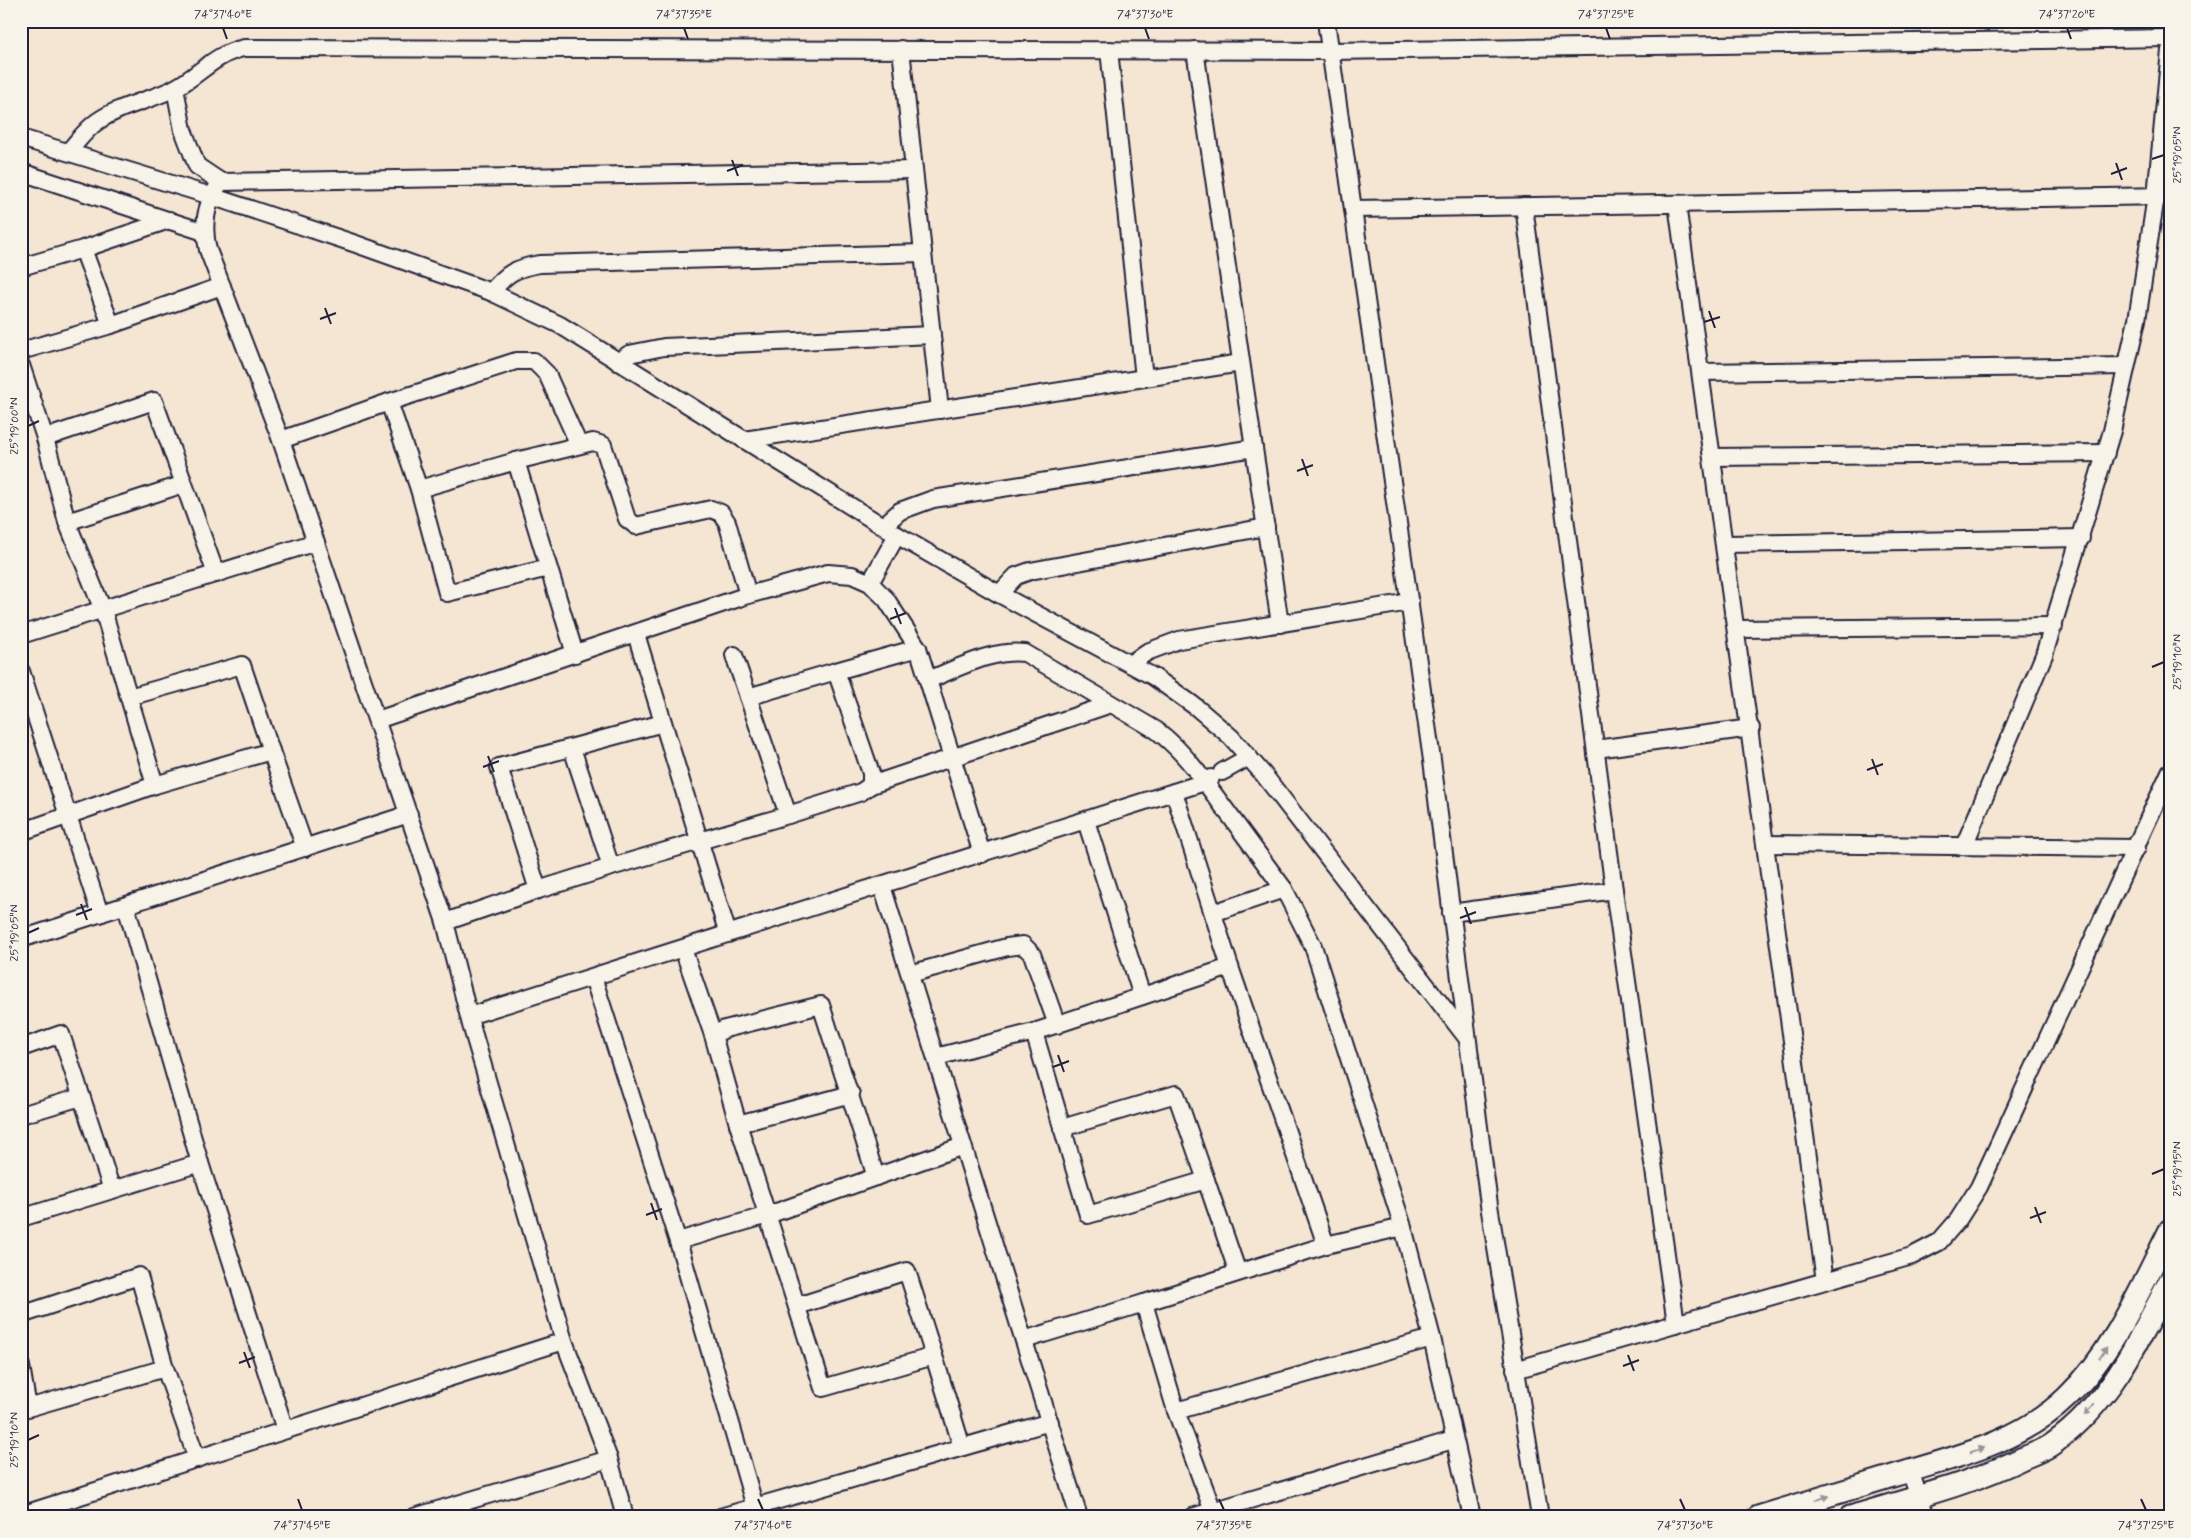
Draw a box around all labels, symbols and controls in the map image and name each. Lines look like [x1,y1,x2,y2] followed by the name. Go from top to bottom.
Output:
[194,7,252,23] text: 74°37'40"E
[656,7,712,23] text: 74°37'35"E
[1117,7,1173,23] text: 74°37'30"E
[1578,7,1634,23] text: 74°37'25"E
[2039,7,2095,23] text: 74°37'20"E
[2170,127,2186,183] text: 25°19'05"N
[7,397,23,455] text: 25°19'00"N
[2170,634,2186,690] text: 25°19'10"N
[7,905,23,961] text: 25°19'05"N
[2170,1141,2186,1197] text: 25°19'15"N
[2098,1346,2107,1360] one-way arrow
[2083,1404,2095,1416] one-way arrow
[7,1412,23,1468] text: 25°19'10"N
[1970,1446,1985,1454] one-way arrow
[1814,1493,1829,1501] one-way arrow
[273,1518,331,1534] text: 74°37'45"E
[734,1518,792,1534] text: 74°37'40"E
[1196,1518,1252,1534] text: 74°37'35"E
[1657,1518,1713,1534] text: 74°37'30"E
[2118,1518,2174,1534] text: 74°37'25"E

